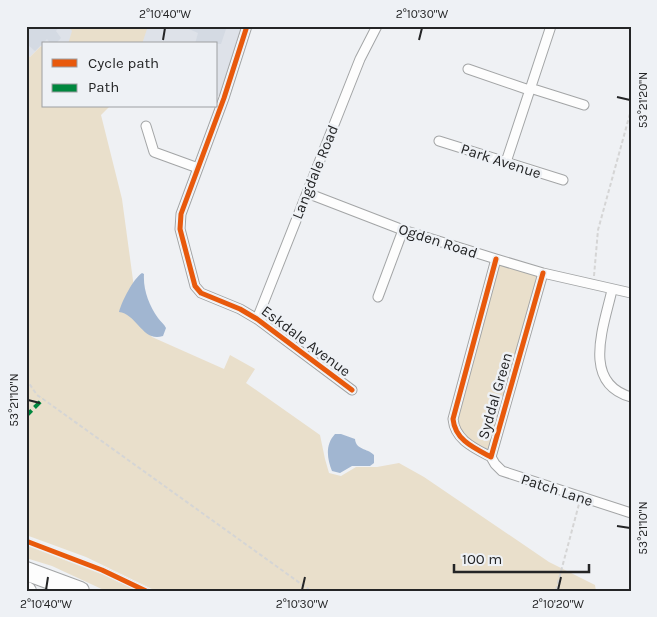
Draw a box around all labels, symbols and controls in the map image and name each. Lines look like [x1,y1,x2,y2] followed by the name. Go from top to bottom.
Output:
[139,7,191,21] text: 2°10'40"W
[396,7,448,21] text: 2°10'30"W
[42,42,218,108] legend
[88,54,159,72] text: Cycle path
[636,72,650,128] text: 53°21'20"N
[88,78,119,96] text: Path
[288,122,342,222] street label: Langdale Road
[459,140,543,182] street label: Park Avenue
[396,220,480,262] street label: Ogden Road
[258,302,354,380] street label: Eskdale Avenue
[474,351,516,441] street label: Syddal Green
[7,373,21,427] text: 53°21'10"N
[519,470,595,510] street label: Patch Lane
[636,501,650,555] text: 53°21'10"N
[454,542,590,574] scale bar
[462,550,502,568] text: 100 m
[20,597,72,611] text: 2°10'40"W
[276,597,328,611] text: 2°10'30"W
[532,597,584,611] text: 2°10'20"W

